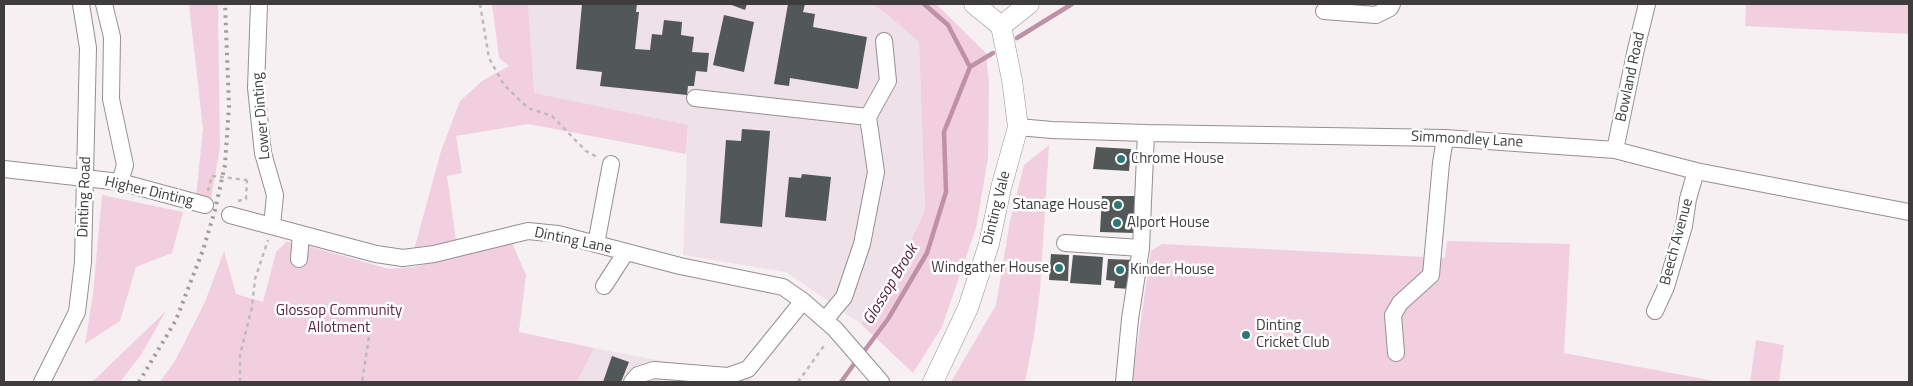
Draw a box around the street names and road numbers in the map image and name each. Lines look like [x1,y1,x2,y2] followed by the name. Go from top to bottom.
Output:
[1613,30,1649,124] street label: Bowland Road
[249,72,275,160] street label: Lower Dinting
[1411,128,1523,152] street label: Simmondley Lane
[75,156,95,238] street label: Dinting Road
[979,169,1015,247] street label: Dinting Vale
[103,173,195,211] street label: Higher Dinting
[1657,197,1697,287] street label: Beech Avenue
[533,224,613,258] street label: Dinting Lane

